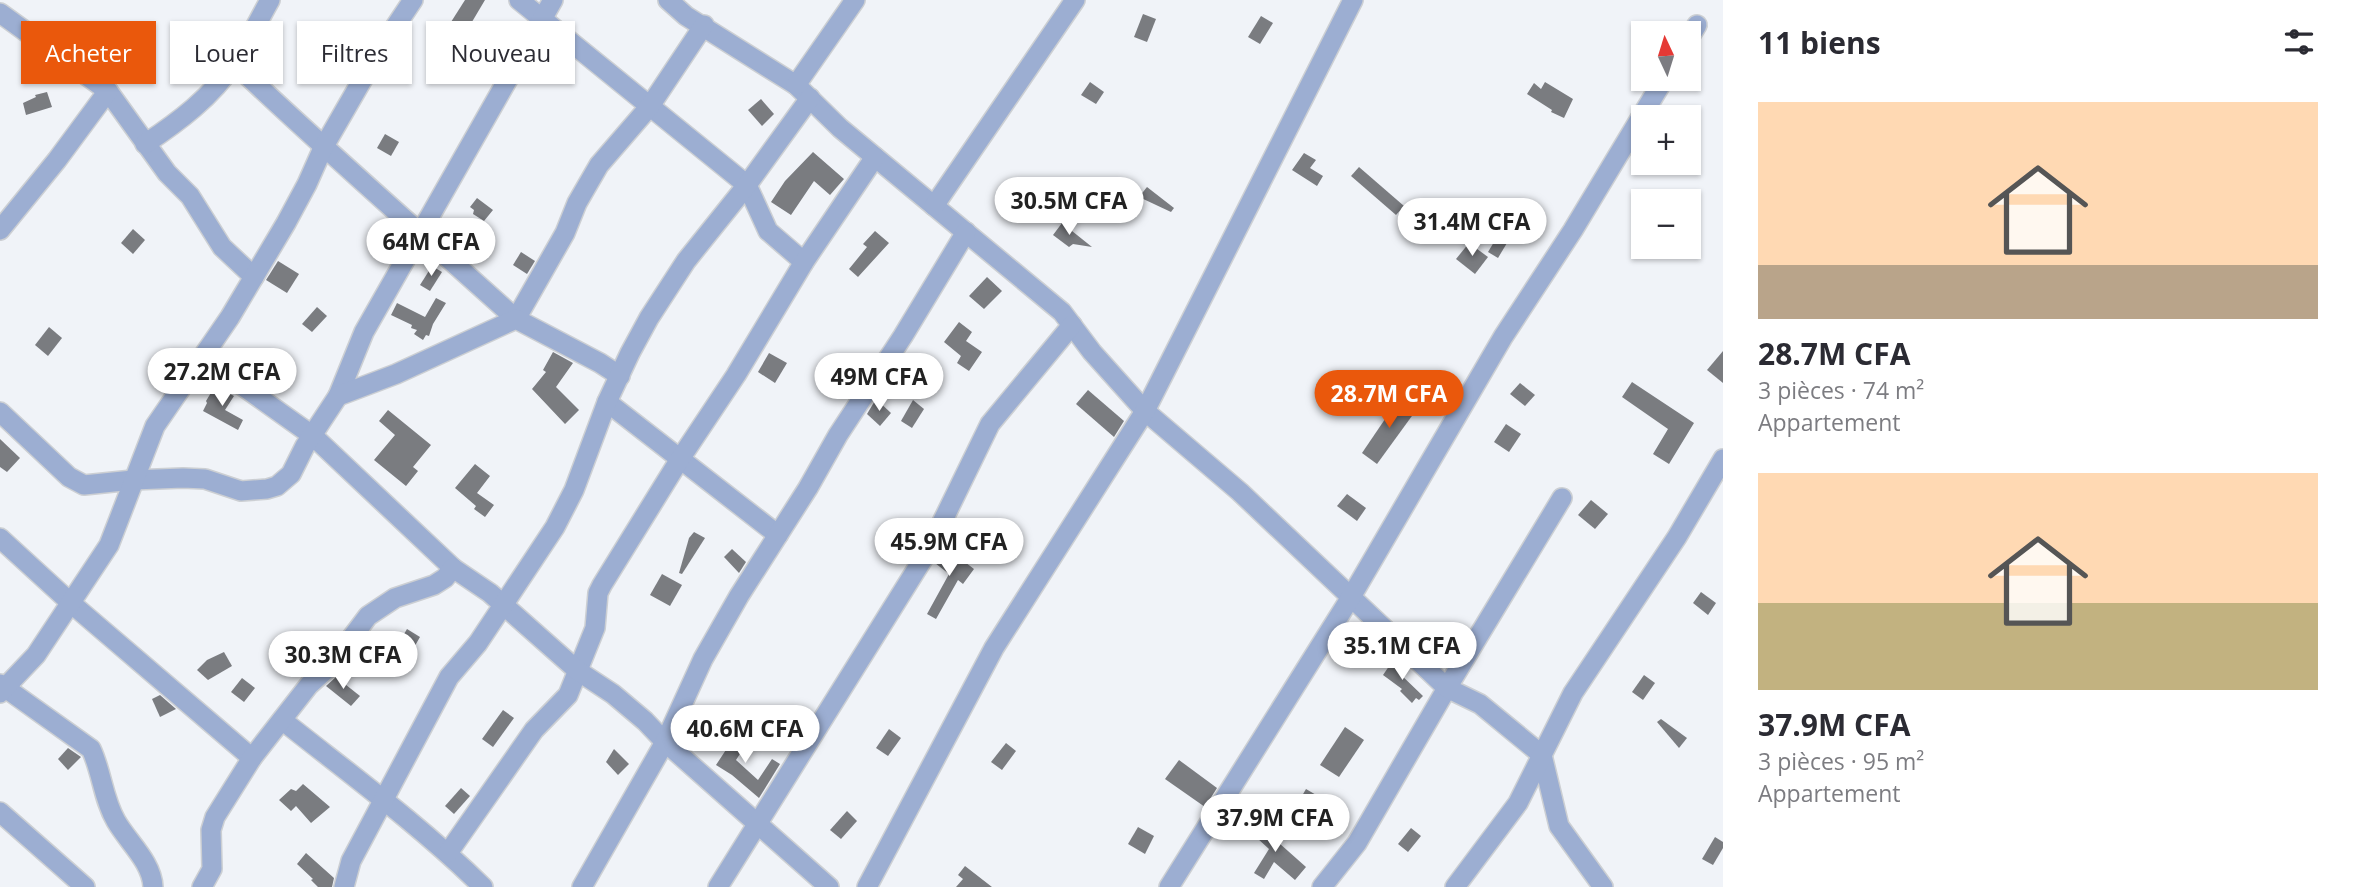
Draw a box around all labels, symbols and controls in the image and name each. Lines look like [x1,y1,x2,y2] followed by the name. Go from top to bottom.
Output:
[21,21,156,84] chip: Acheter
[170,21,283,84] chip: Louer
[297,21,412,84] chip: Filtres
[426,21,575,84] chip: Nouveau
[1631,21,1701,91] north arrow
[1631,21,1701,259] map controls
[1758,22,1881,63] text: 11 biens
[2280,23,2318,61] icon: filters
[1631,105,1701,175] button: +
[1975,147,2101,273] icon: home
[989,177,1149,237] pin: 30.5M CFA
[1011,184,1127,216] text: 30.5M CFA
[1631,189,1701,259] button: −
[1392,198,1552,258] pin: 31.4M CFA
[1414,205,1530,237] text: 31.4M CFA
[366,218,496,278] pin: 64M CFA
[382,225,480,257] text: 64M CFA
[1758,333,1910,374] text: 28.7M CFA
[142,348,302,408] pin: 27.2M CFA
[814,354,944,413] pin: 49M CFA
[164,355,280,387] text: 27.2M CFA
[830,360,928,392] text: 49M CFA
[1309,370,1469,430] pin: 28.7M CFA
[1758,374,1924,406] text: 3 pièces · 74 m²
[1331,377,1447,409] text: 28.7M CFA
[1758,406,1901,438] text: Appartement
[869,518,1029,578] pin: 45.9M CFA
[1975,518,2101,644] icon: home
[891,525,1007,557] text: 45.9M CFA
[1322,622,1482,682] pin: 35.1M CFA
[1344,629,1460,661] text: 35.1M CFA
[263,632,423,691] pin: 30.3M CFA
[285,638,401,670] text: 30.3M CFA
[1758,704,1910,745] text: 37.9M CFA
[665,706,825,765] pin: 40.6M CFA
[687,712,803,744] text: 40.6M CFA
[1758,745,1924,777] text: 3 pièces · 95 m²
[1758,777,1901,809] text: Appartement
[1195,794,1355,854] pin: 37.9M CFA
[1217,801,1333,833] text: 37.9M CFA

